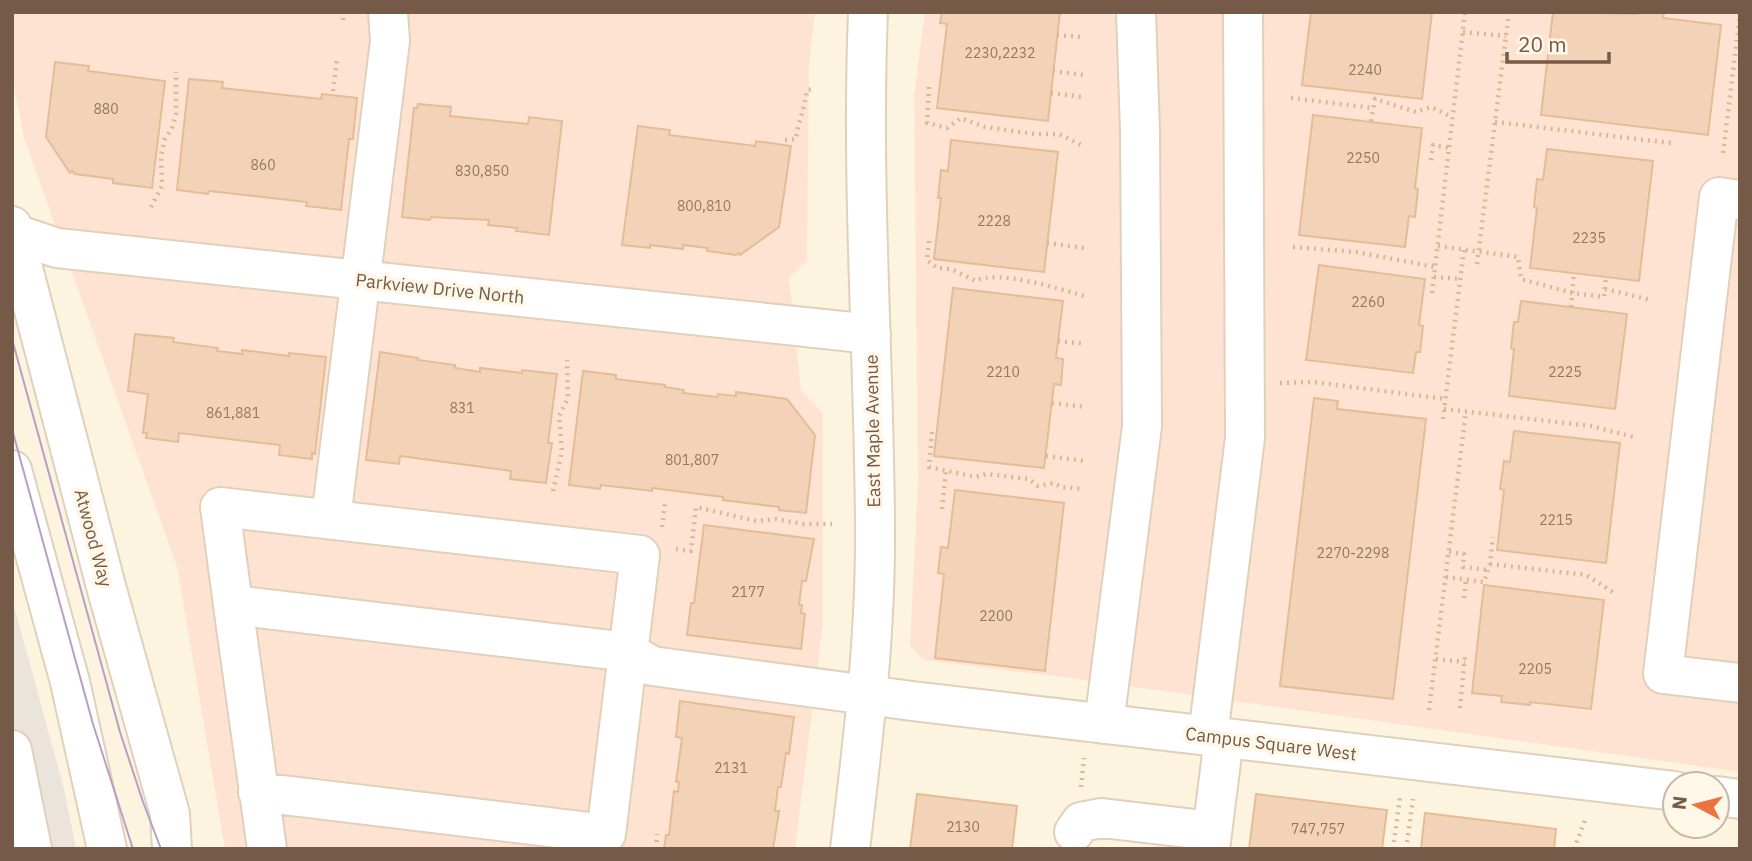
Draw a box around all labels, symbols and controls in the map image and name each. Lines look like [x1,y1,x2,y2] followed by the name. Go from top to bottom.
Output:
[1507,21,1608,65] scale bar
[1518,30,1567,58] text: 20 m
[964,44,1036,62] house number: 2230,2232
[1348,61,1382,79] house number: 2240
[93,100,119,118] house number: 880
[1346,149,1380,167] house number: 2250
[250,156,276,174] house number: 860
[455,162,509,180] house number: 830,850
[677,197,731,215] house number: 800,810
[977,212,1011,230] house number: 2228
[1572,229,1606,247] house number: 2235
[355,268,526,309] street label: Parkview Drive North
[1351,293,1385,311] house number: 2260
[860,354,885,508] street label: East Maple Avenue
[986,363,1020,381] house number: 2210
[1548,363,1582,381] house number: 2225
[449,399,475,417] house number: 831
[206,404,260,422] house number: 861,881
[665,451,719,469] house number: 801,807
[69,486,118,590] street label: Atwood Way
[1539,511,1573,529] house number: 2215
[1317,544,1389,562] house number: 2270-2298
[731,583,765,601] house number: 2177
[979,607,1013,625] house number: 2200
[1518,660,1552,678] house number: 2205
[1184,722,1358,765] street label: Campus Square West
[714,759,748,777] house number: 2131
[1661,770,1731,840] north arrow
[1666,795,1692,811] text: N
[946,818,980,836] house number: 2130
[1291,820,1345,838] house number: 747,757

